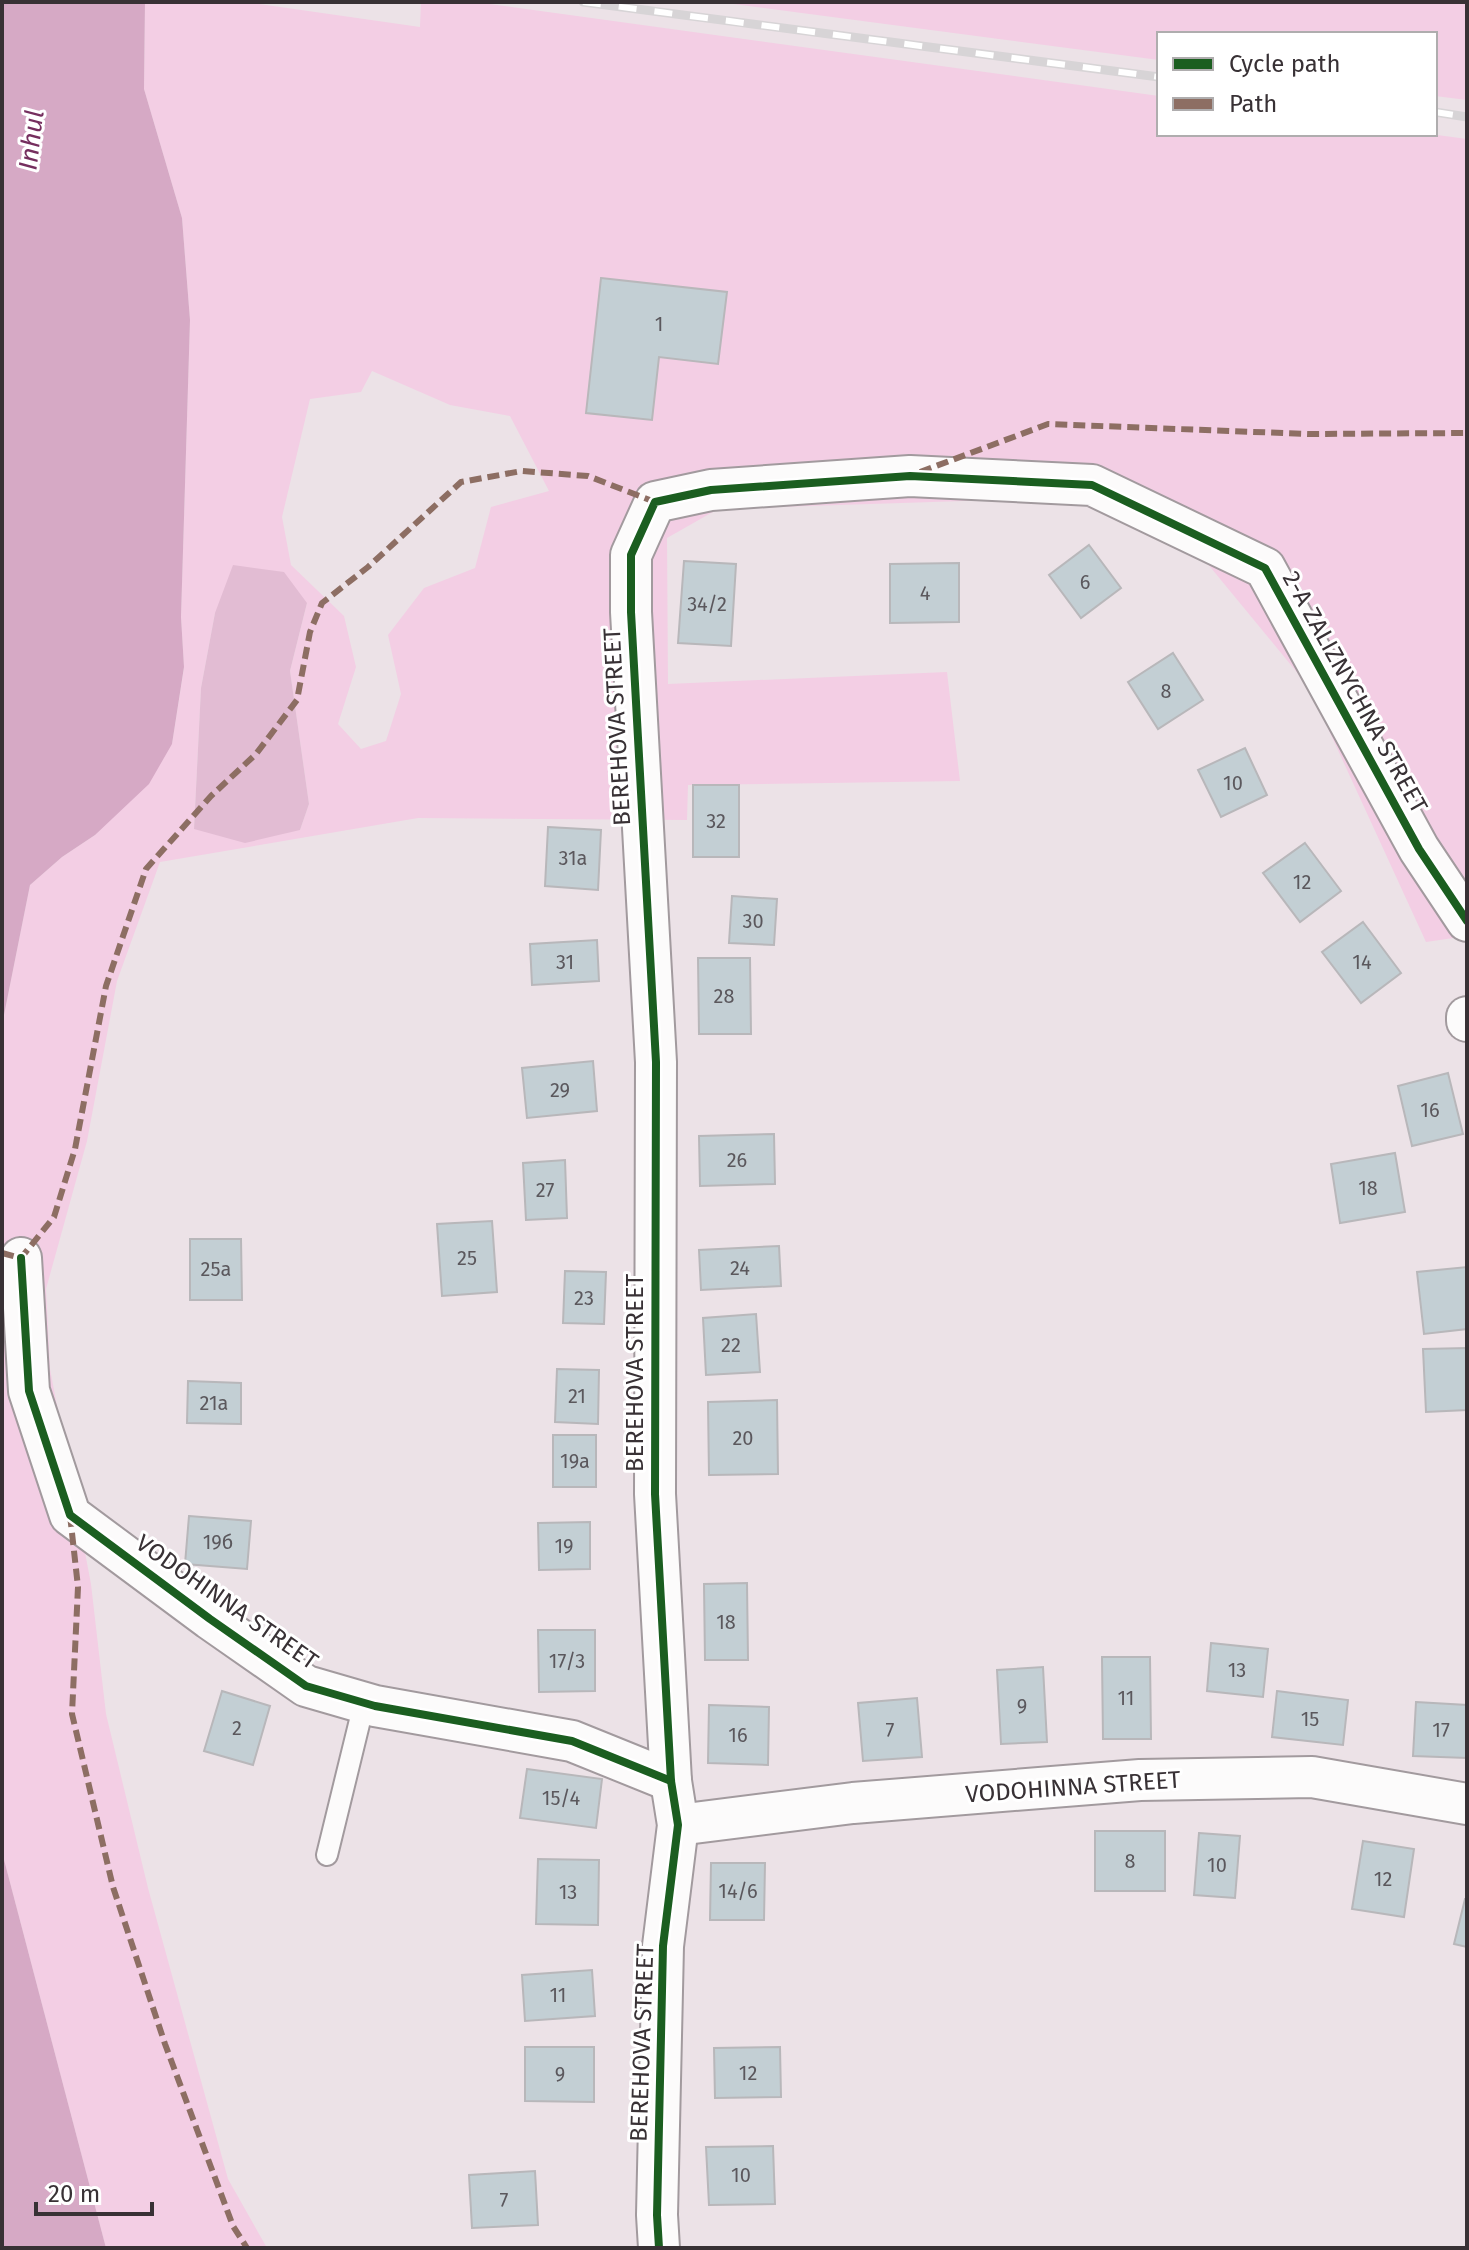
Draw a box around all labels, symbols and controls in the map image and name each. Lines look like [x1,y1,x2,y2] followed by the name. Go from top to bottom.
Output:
[1157,32,1437,136] legend
[1229,50,1341,78] text: Cycle path
[1229,90,1277,118] text: Path
[12,108,51,172] water label: Inhul
[655,312,663,336] house number: 1
[1277,566,1433,818] street label: 2-A ZALIZNYCHNA STREET
[1080,570,1090,594] house number: 6
[920,581,931,605] house number: 4
[687,592,727,616] house number: 34/2
[598,627,636,827] street label: BEREHOVA STREET
[1160,679,1172,703] house number: 8
[1223,771,1243,795] house number: 10
[706,809,726,833] house number: 32
[558,846,588,870] house number: 31а
[1293,870,1311,894] house number: 12
[742,909,764,933] house number: 30
[556,950,574,974] house number: 31
[1352,950,1372,974] house number: 14
[714,984,734,1008] house number: 28
[550,1078,570,1102] house number: 29
[1420,1098,1440,1122] house number: 16
[727,1148,747,1172] house number: 26
[1358,1176,1378,1200] house number: 18
[536,1178,554,1202] house number: 27
[457,1246,477,1270] house number: 25
[730,1256,750,1280] house number: 24
[201,1257,231,1281] house number: 25а
[621,1273,649,1472] street label: BEREHOVA STREET
[574,1286,594,1310] house number: 23
[721,1333,741,1357] house number: 22
[568,1384,586,1408] house number: 21
[200,1391,228,1415] house number: 21а
[732,1426,754,1450] house number: 20
[560,1449,590,1473] house number: 19а
[131,1529,324,1676] street label: VODOHINNA STREET
[203,1530,233,1554] house number: 19б
[554,1534,574,1558] house number: 19
[716,1610,736,1634] house number: 18
[549,1649,585,1673] house number: 17/3
[1228,1658,1246,1682] house number: 13
[1117,1686,1135,1710] house number: 11
[1017,1694,1027,1718] house number: 9
[1301,1707,1319,1731] house number: 15
[232,1716,242,1740] house number: 2
[886,1718,895,1742] house number: 7
[1432,1718,1450,1742] house number: 17
[728,1723,748,1747] house number: 16
[964,1765,1182,1808] street label: VODOHINNA STREET
[542,1786,581,1810] house number: 15/4
[1124,1849,1136,1873] house number: 8
[1207,1853,1227,1877] house number: 10
[1374,1867,1392,1891] house number: 12
[718,1879,758,1903] house number: 14/6
[559,1880,577,1904] house number: 13
[625,1943,659,2143] street label: BEREHOVA STREET
[549,1983,567,2007] house number: 11
[739,2061,757,2085] house number: 12
[555,2062,565,2086] house number: 9
[731,2163,751,2187] house number: 10
[36,2166,152,2216] scale bar
[48,2180,100,2208] text: 20 m
[500,2188,509,2212] house number: 7

